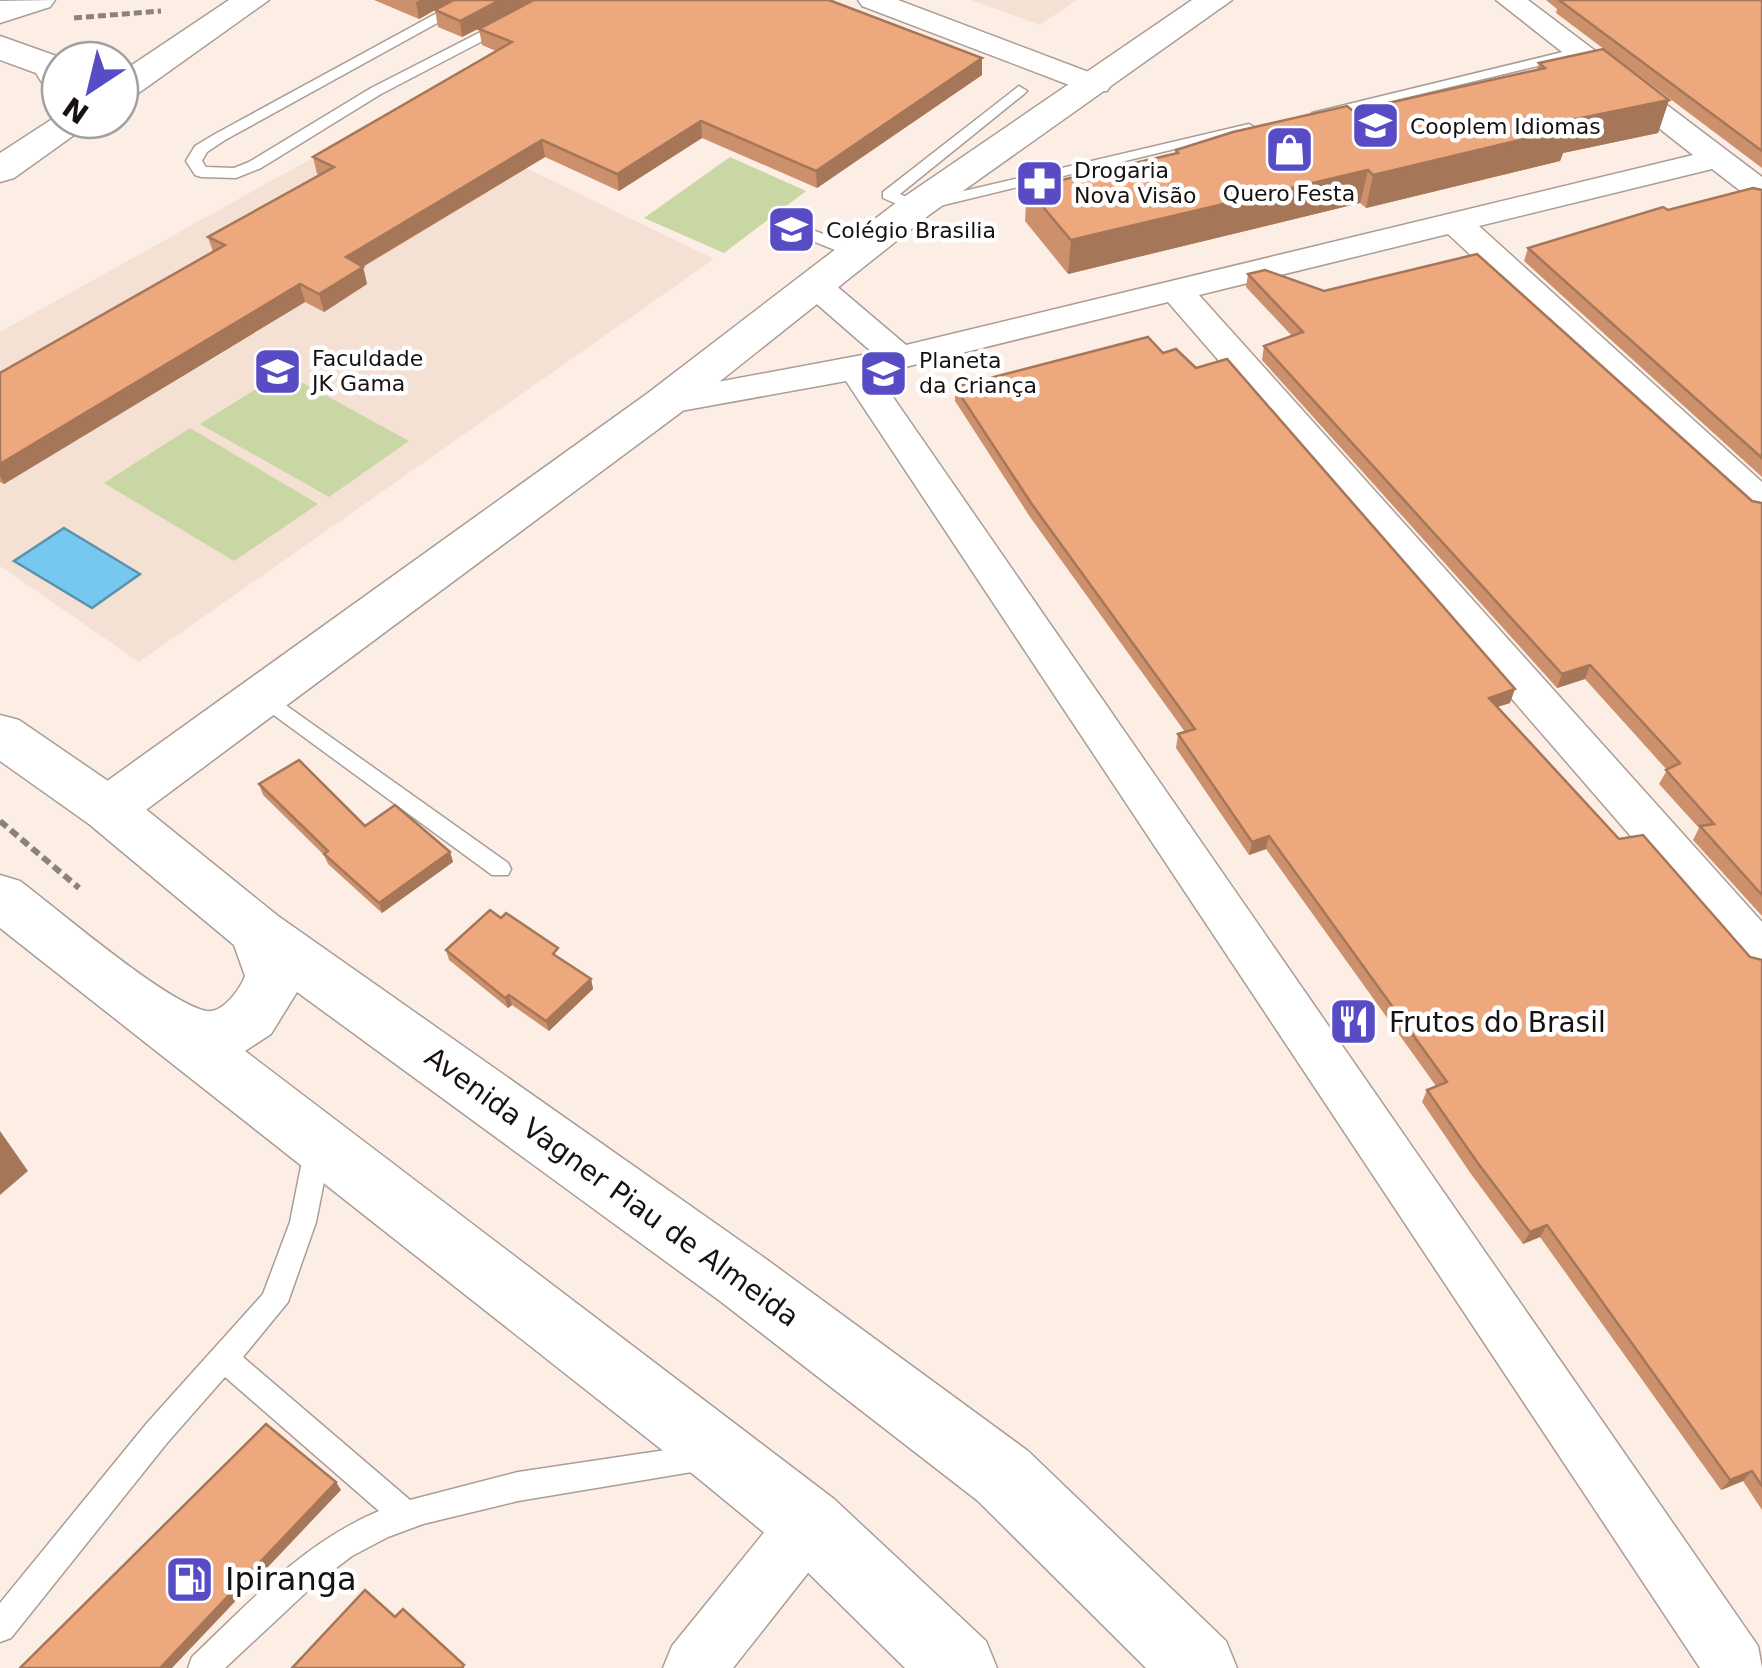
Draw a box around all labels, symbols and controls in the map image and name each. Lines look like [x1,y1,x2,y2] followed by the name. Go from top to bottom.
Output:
[40,40,140,140] north arrow
[57,90,95,130] text: N
[1349,100,1401,152] school or university icon: Cooplem Idiomas
[1410,114,1601,139] place label: Cooplem Idiomas
[1263,123,1315,175] shop icon: Quero Festa
[1013,157,1065,209] pharmacy icon: Drogaria Nova Visão
[1074,158,1197,208] place label: Drogaria Nova Visão
[1223,181,1355,206] place label: Quero Festa
[765,204,817,256] school or university icon: Colégio Brasilia
[826,218,996,243] place label: Colégio Brasilia
[251,345,303,397] school or university icon: Faculdade JK Gama
[310,346,423,396] place label: Faculdade JK Gama
[858,347,910,399] school or university icon: Planeta da Criança
[919,348,1037,398] place label: Planeta da Criança
[1328,996,1380,1048] restaurant icon: Frutos do Brasil
[1389,1006,1606,1039] place label: Frutos do Brasil
[419,1040,805,1334] street label: Avenida Vagner Piau de Almeida
[164,1553,216,1605] fuel station icon: Ipiranga
[225,1560,357,1598] place label: Ipiranga

